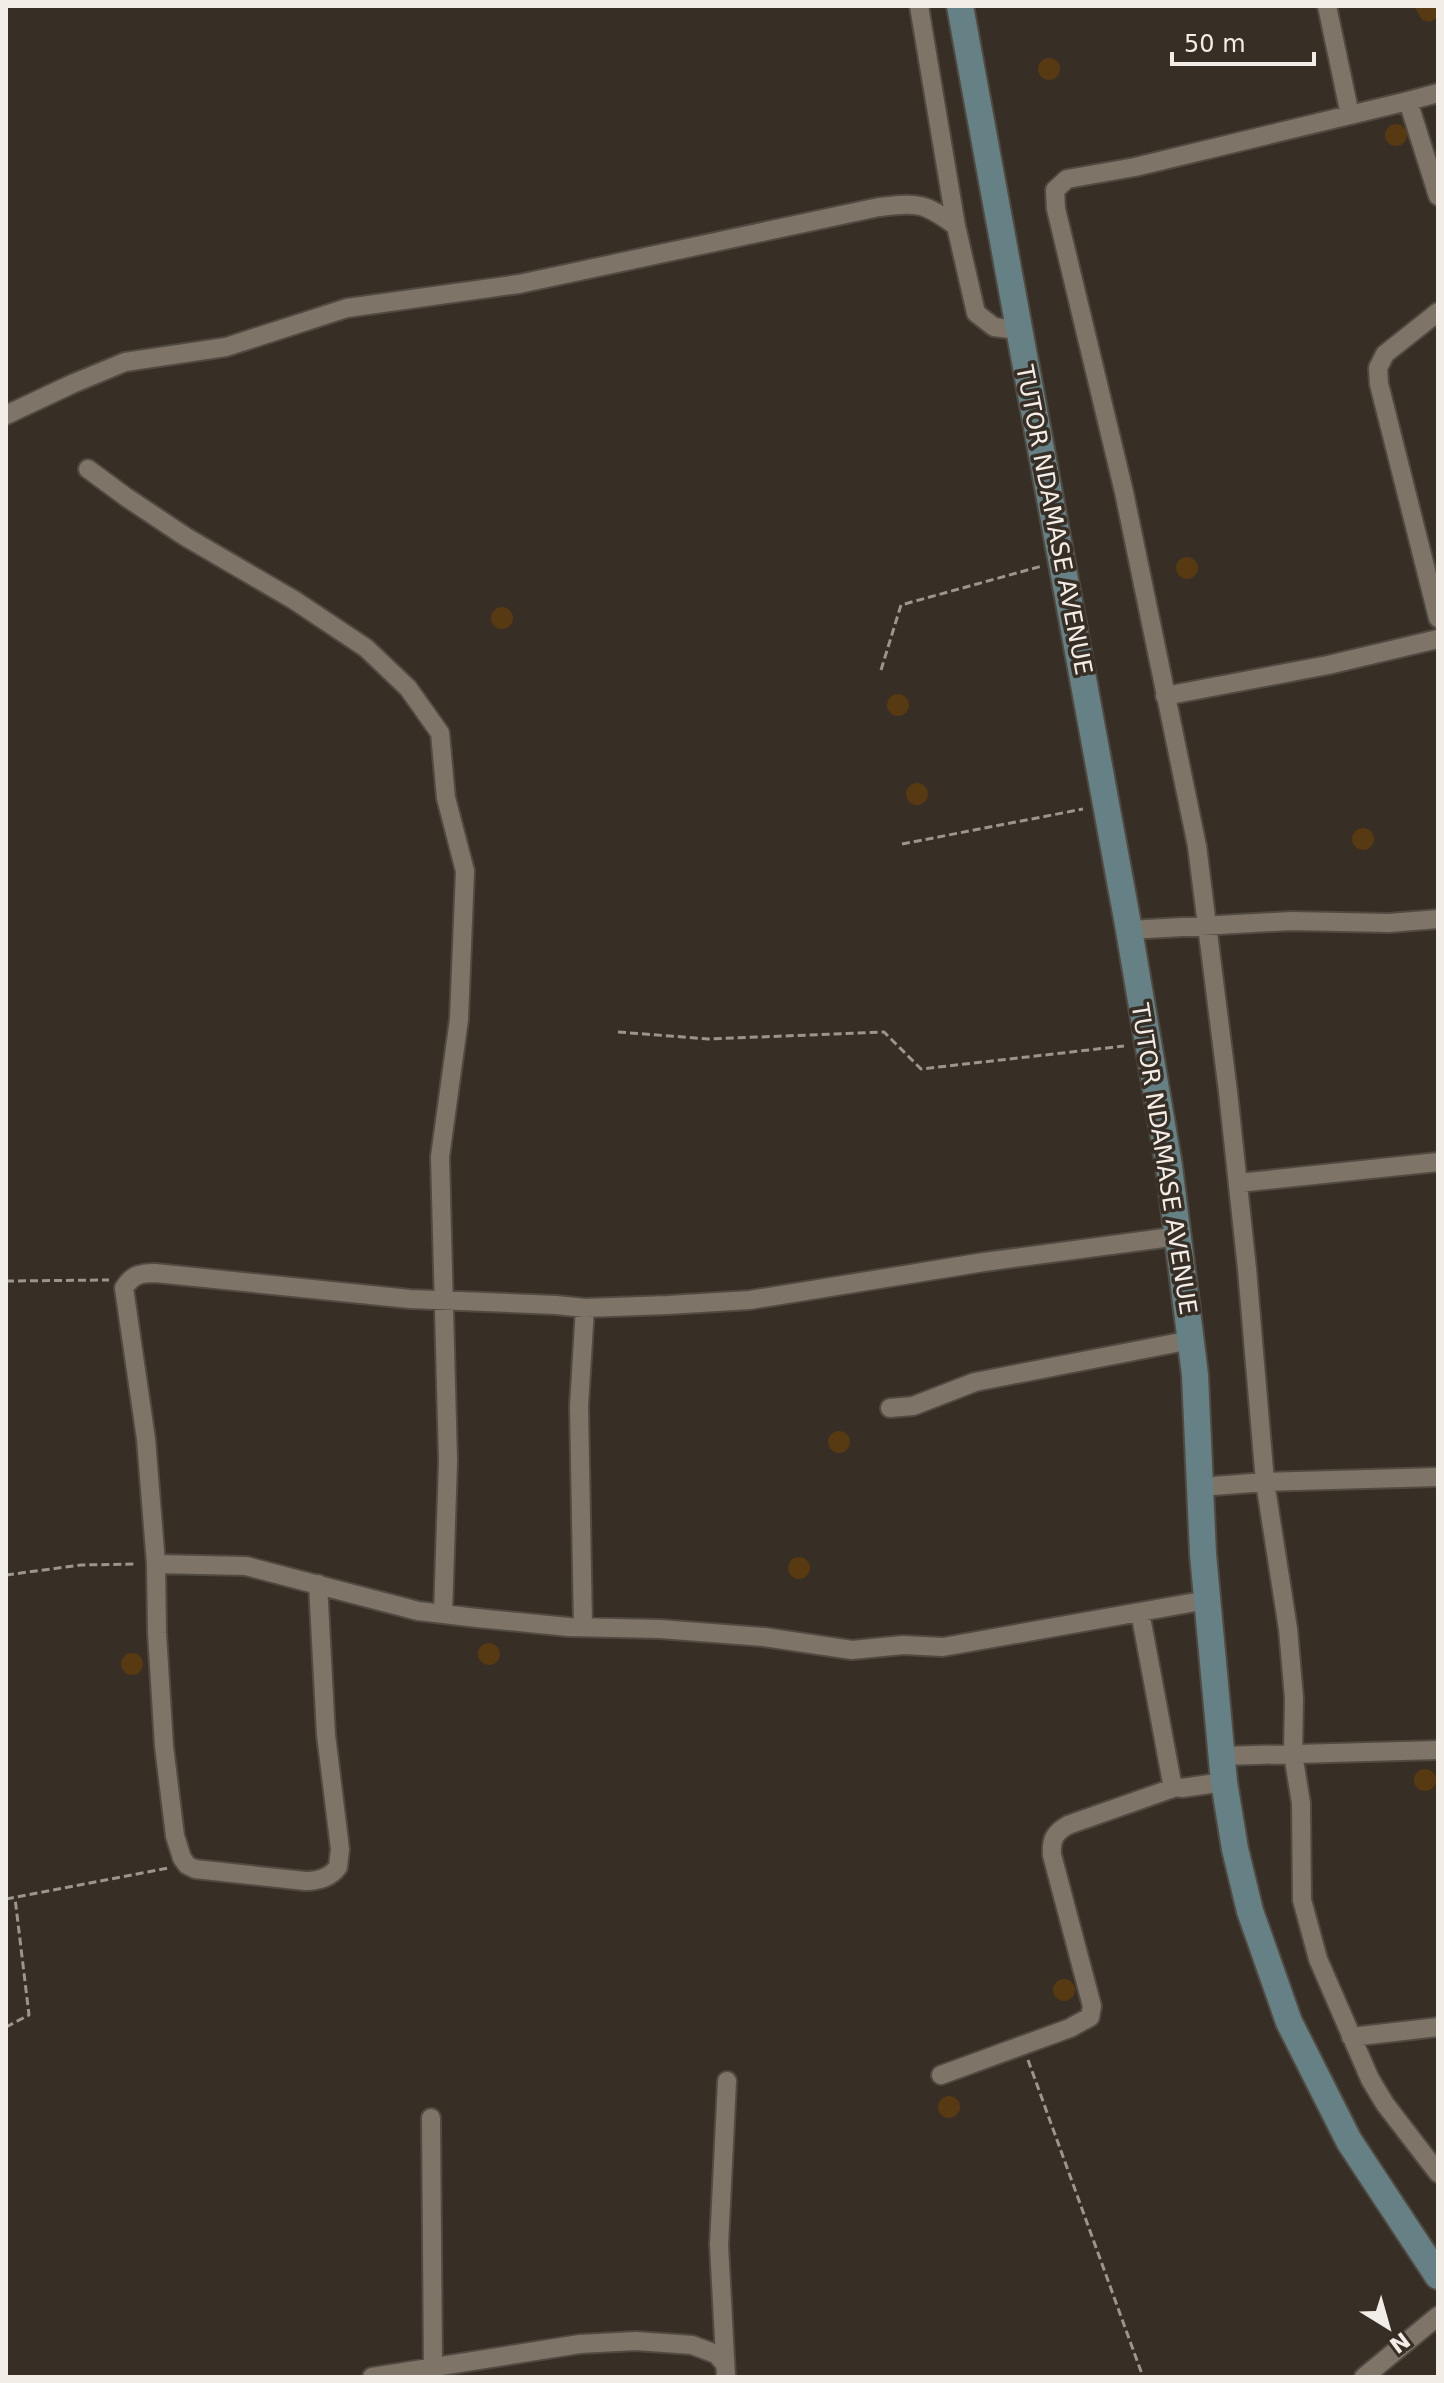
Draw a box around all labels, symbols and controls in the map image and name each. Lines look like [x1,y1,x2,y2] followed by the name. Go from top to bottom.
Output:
[1172,16,1314,66] scale bar
[1184,30,1246,58] text: 50 m
[1010,362,1098,677] street label: TUTOR NDAMASE AVENUE
[1125,1000,1202,1317] street label: TUTOR NDAMASE AVENUE
[1348,2287,1428,2367] north arrow
[1385,2327,1415,2358] text: N

